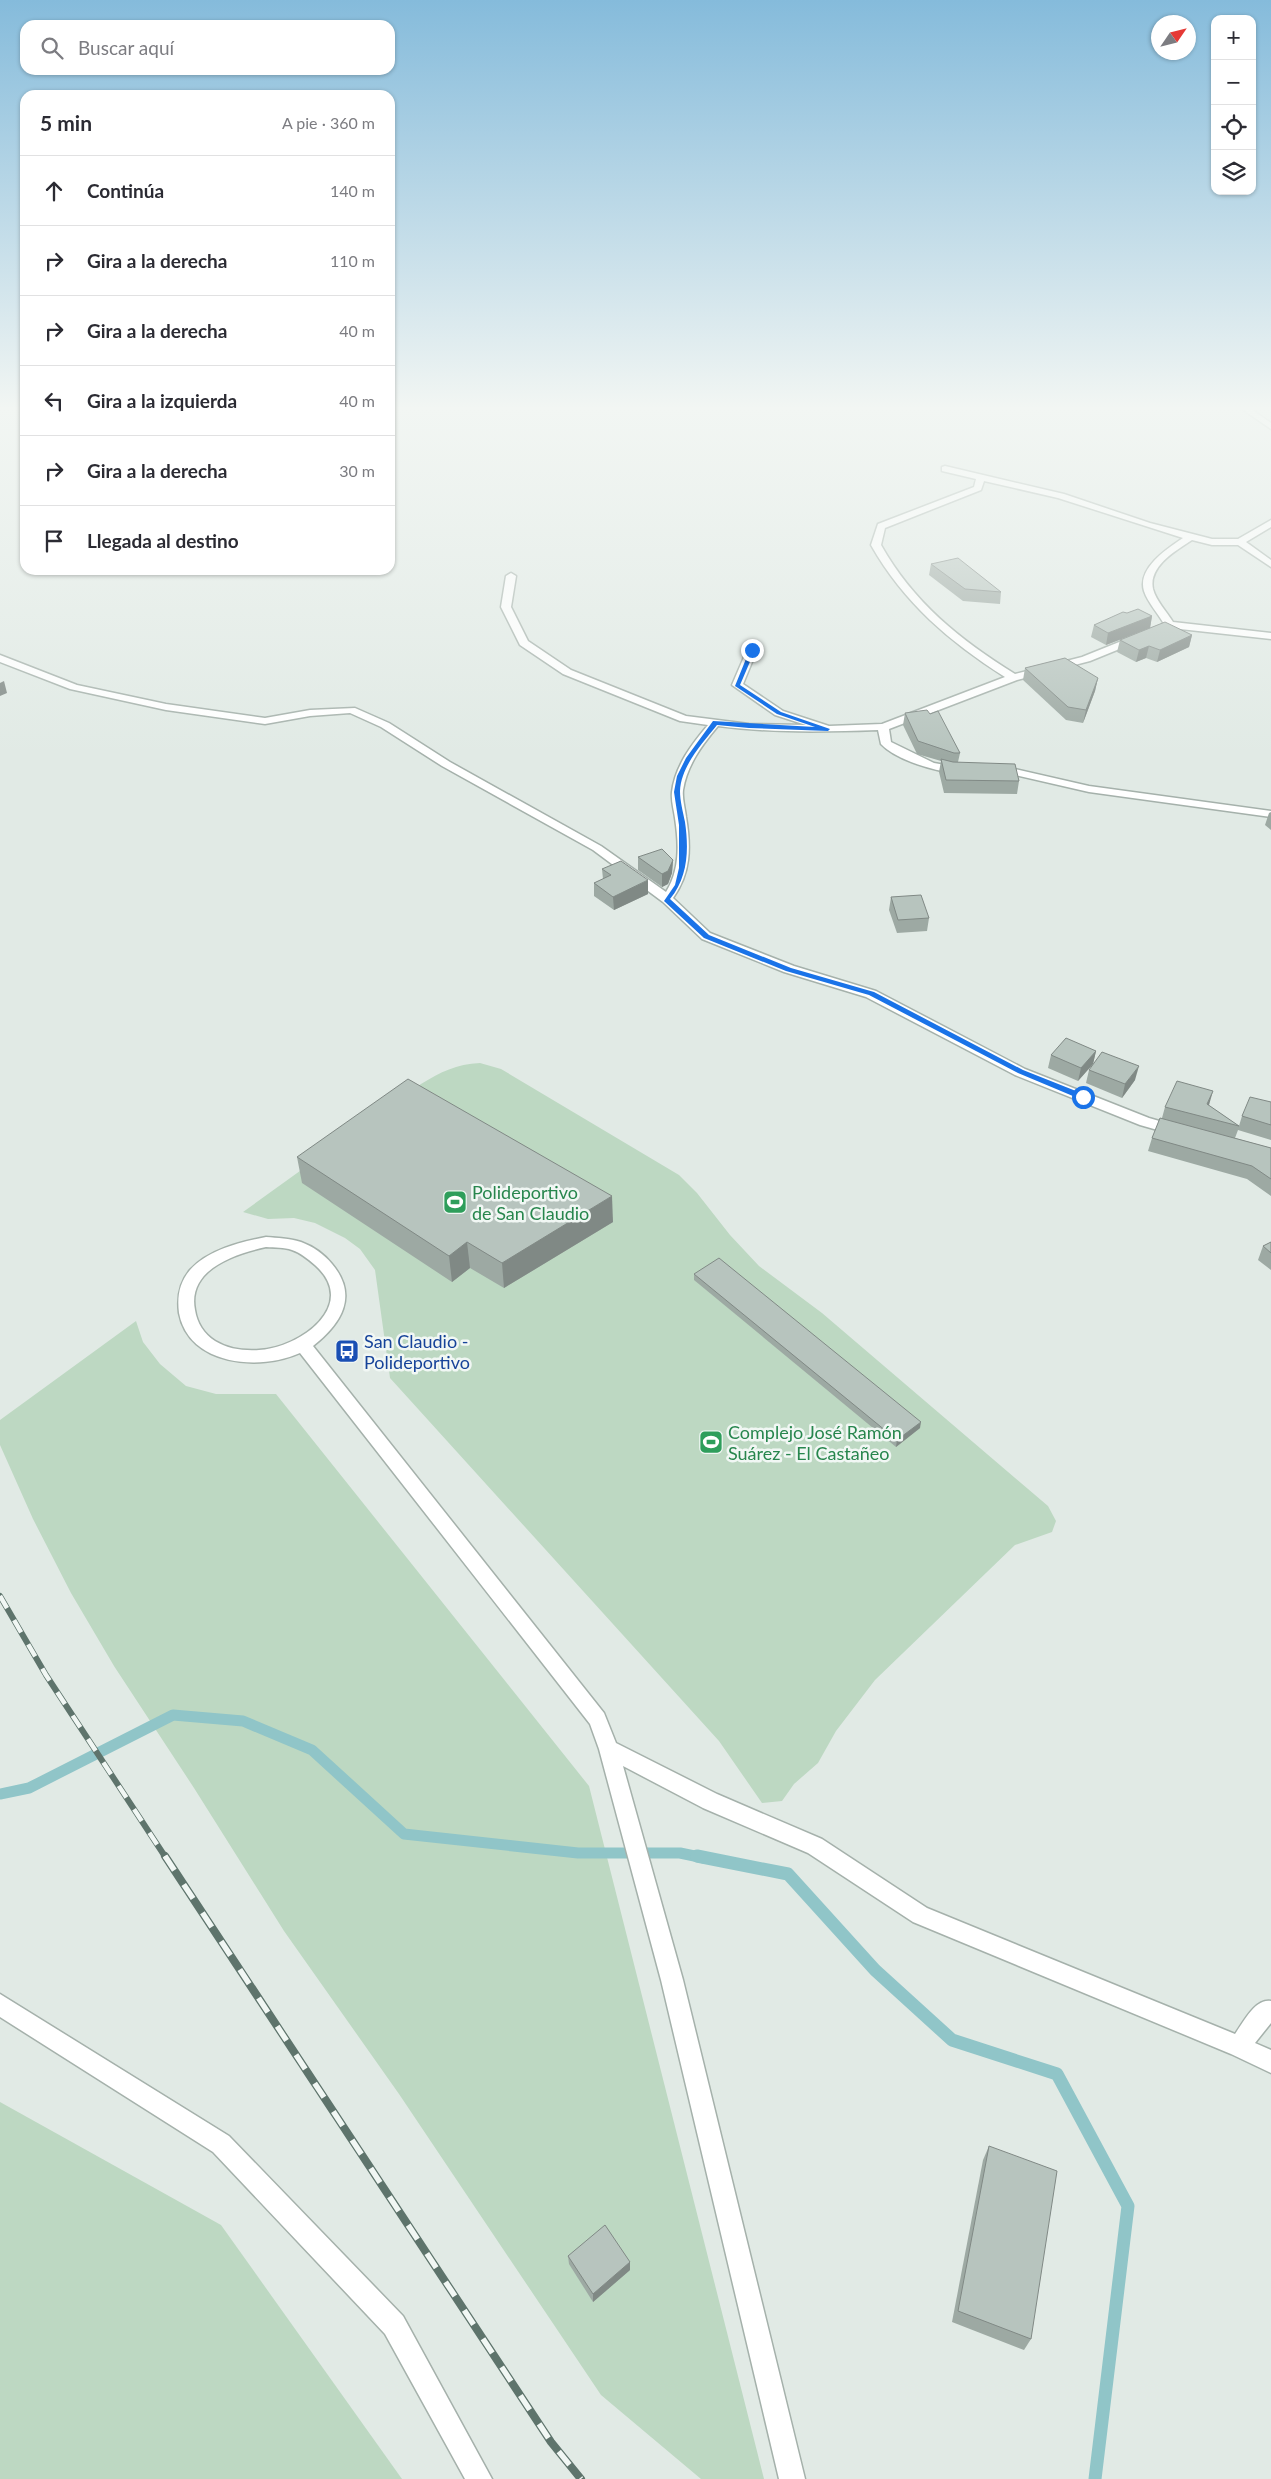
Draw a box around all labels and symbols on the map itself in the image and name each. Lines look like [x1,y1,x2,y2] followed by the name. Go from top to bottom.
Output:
[1151,15,1196,60] north arrow
[741,639,764,662] route end
[1072,1086,1095,1109] route start
[472,1181,589,1224] place label: Polideportivo de San Claudio
[442,1189,468,1215] sports icon: Polideportivo de San Claudio
[364,1330,470,1373] place label: San Claudio - Polideportivo
[334,1338,360,1364] bus stop icon: San Claudio - Polideportivo
[728,1421,902,1464] place label: Complejo José Ramón Suárez - El Castañeo
[698,1429,724,1455] sports icon: Complejo José Ramón Suárez - El Castañeo

